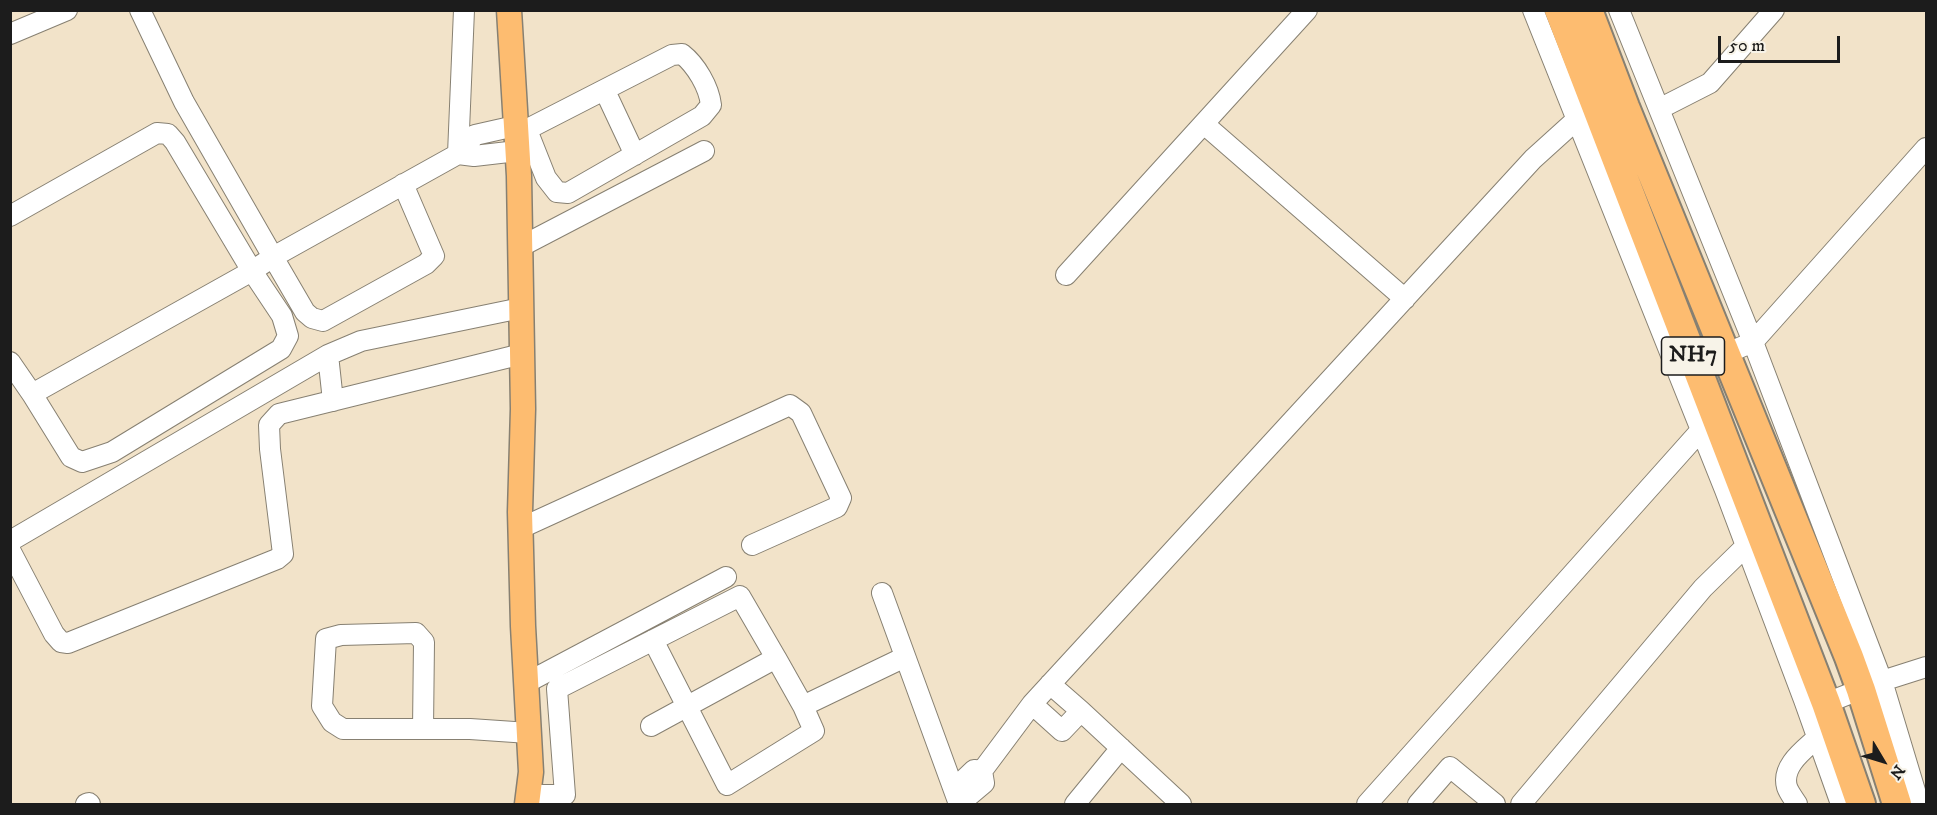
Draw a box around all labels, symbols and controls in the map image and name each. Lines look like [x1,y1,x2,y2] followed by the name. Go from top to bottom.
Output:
[1721,24,1842,62] scale bar
[1729,35,1765,57] text: 50 m
[1662,337,1724,375] road number: NH7
[1853,731,1913,791] north arrow
[1885,761,1909,783] text: N

